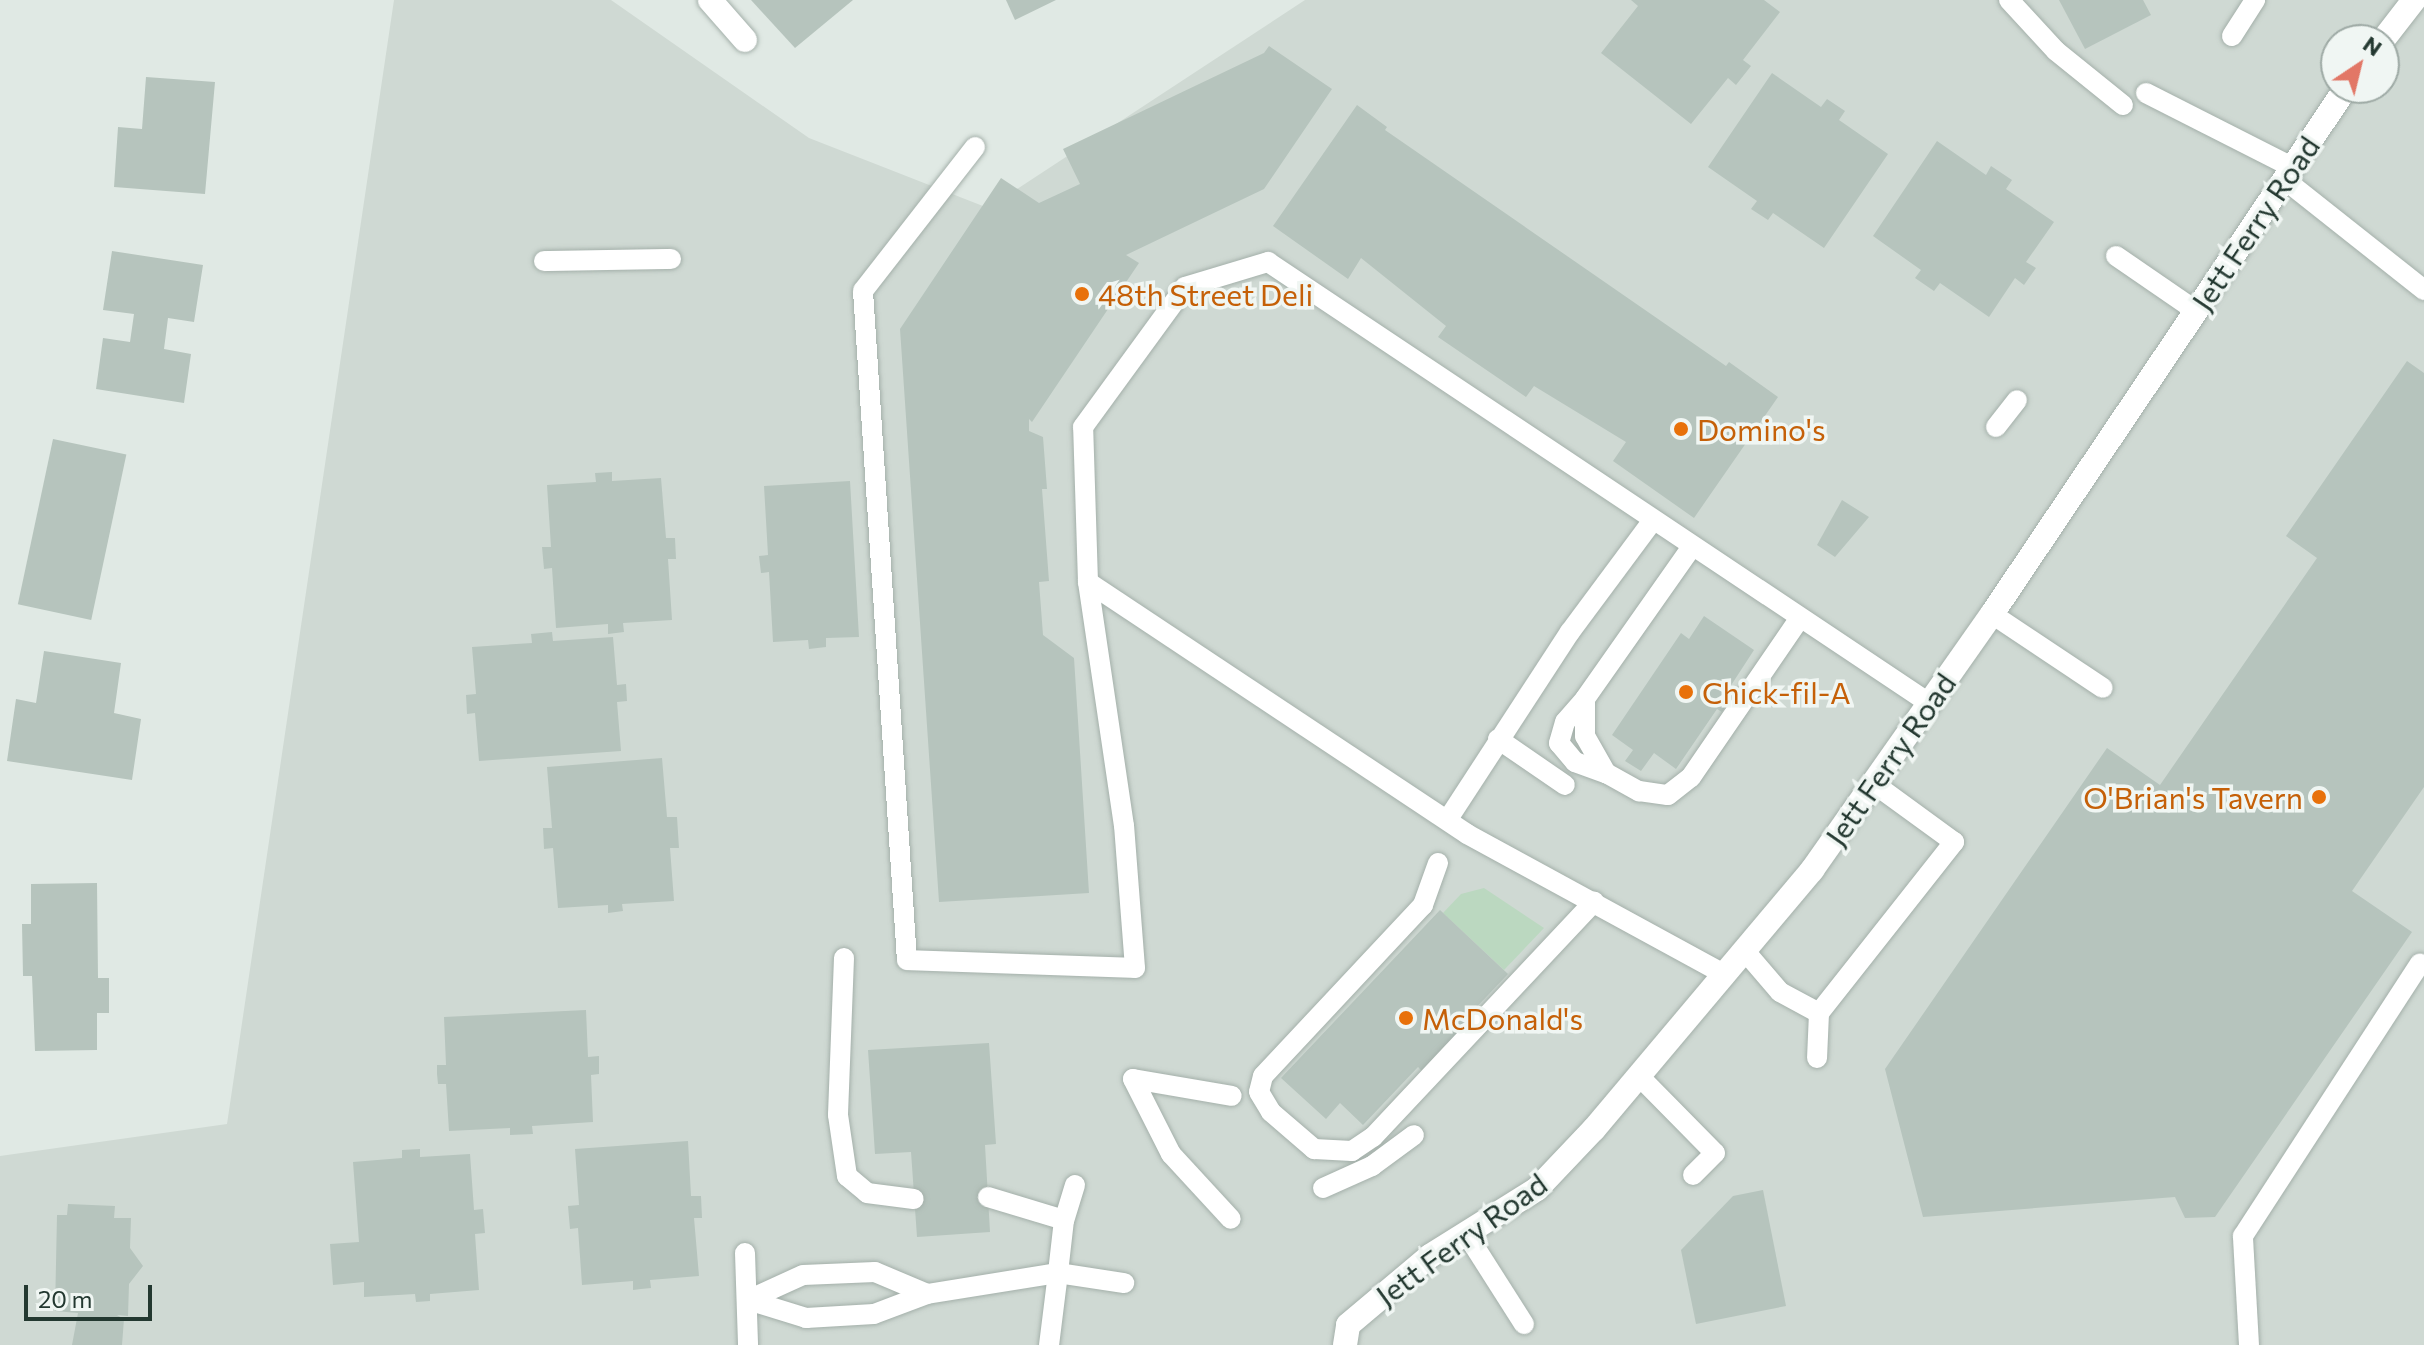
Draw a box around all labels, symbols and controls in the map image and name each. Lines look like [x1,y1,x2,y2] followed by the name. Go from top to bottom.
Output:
[2320,24,2400,104] north arrow
[2358,30,2387,61] text: N
[2183,129,2327,317] street label: Jett Ferry Road
[1098,276,1313,312] place label: 48th Street Deli
[1073,285,1091,303] marker: 48th Street Deli
[1697,411,1826,447] place label: Domino's
[1672,420,1690,438] marker: Domino's
[1817,666,1963,852] street label: Jett Ferry Road
[1702,674,1851,710] place label: Chick-fil-A
[1677,683,1695,701] marker: Chick-fil-A
[2083,779,2303,815] place label: O'Brian's Tavern
[2310,788,2328,806] marker: O'Brian's Tavern
[1422,1000,1583,1036] place label: McDonald's
[1397,1009,1415,1027] marker: McDonald's
[1369,1165,1553,1313] street label: Jett Ferry Road
[28,1269,156,1319] scale bar
[38,1284,92,1313] text: 20 m

